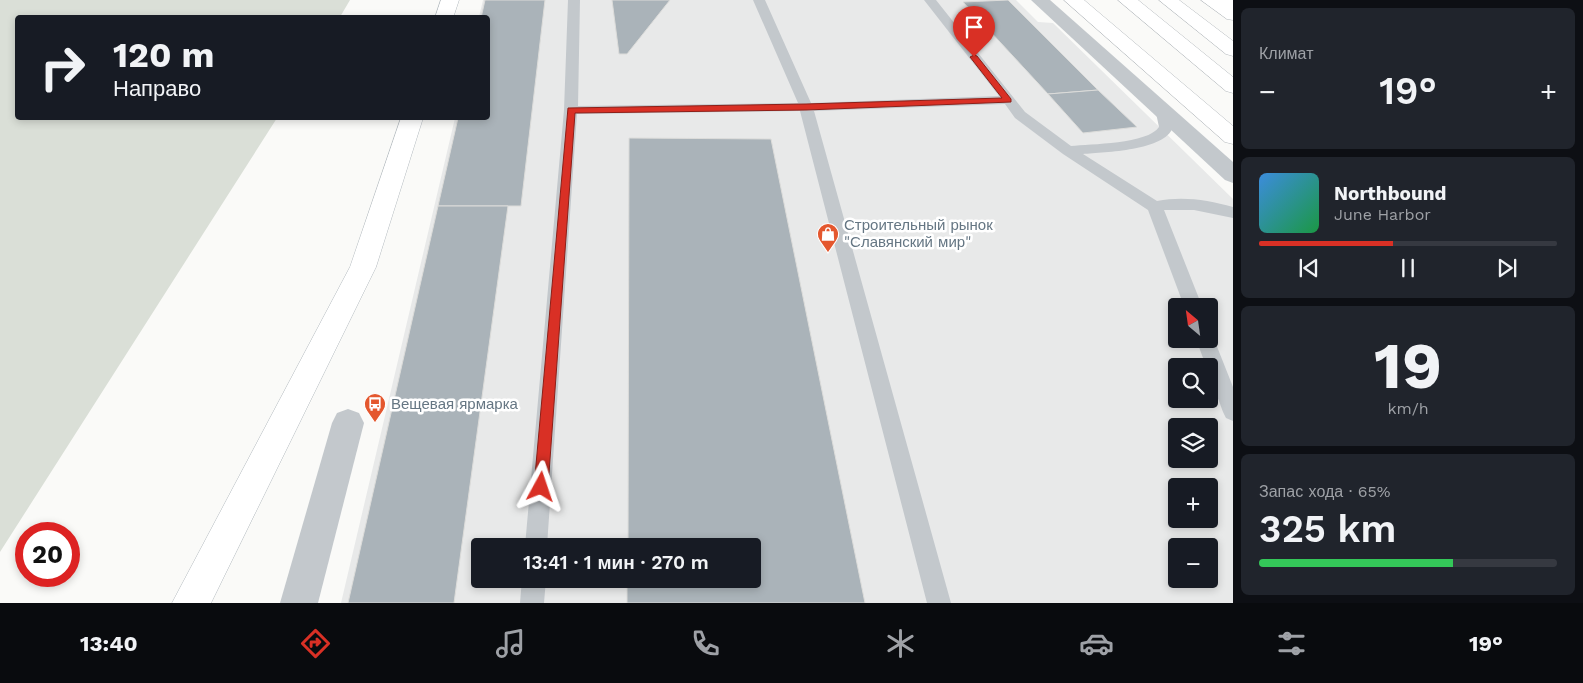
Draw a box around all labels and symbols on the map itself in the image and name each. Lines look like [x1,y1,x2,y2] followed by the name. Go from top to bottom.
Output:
[953,6,995,57] pin
[844,216,993,251] place label: Строительный рынок "Славянский мир"
[816,222,840,253] shop icon: Строительный рынок "Славянский мир"
[1168,298,1218,348] north arrow
[363,392,387,423] bus stop icon: Вещевая ярмарка
[391,395,519,413] place label: Вещевая ярмарка
[514,460,566,512] position arrow
[15,522,80,587] speed limit sign: 20

